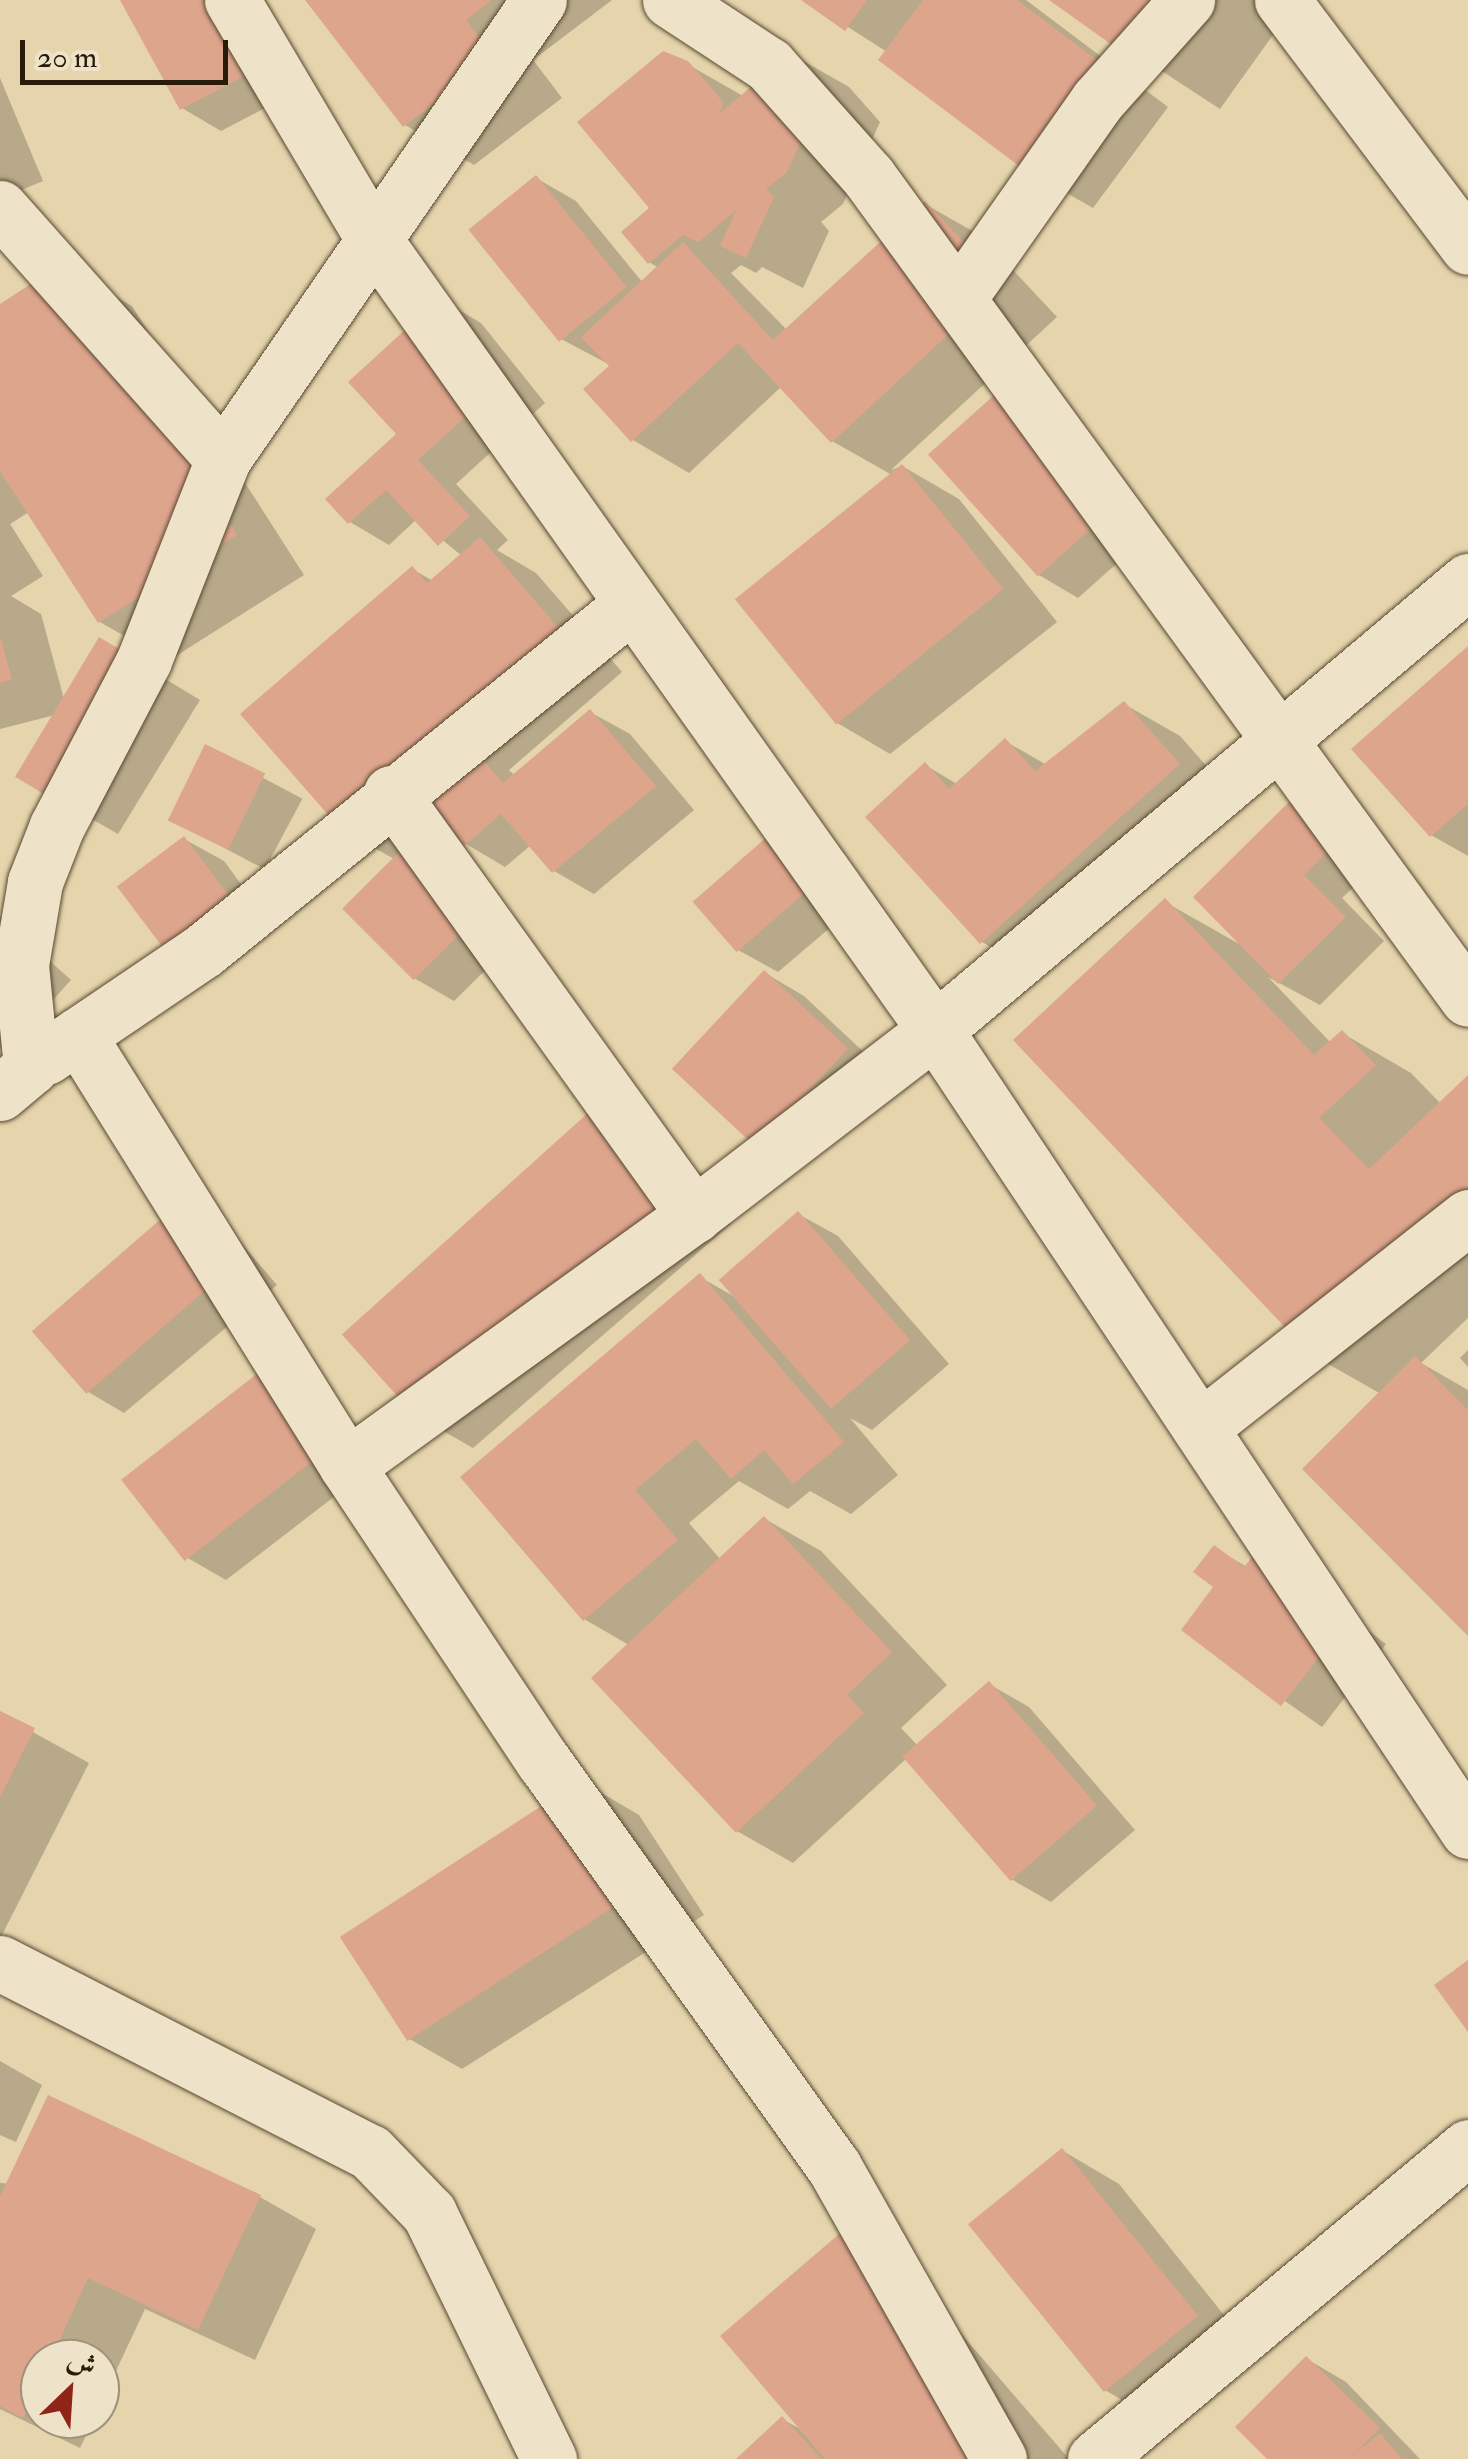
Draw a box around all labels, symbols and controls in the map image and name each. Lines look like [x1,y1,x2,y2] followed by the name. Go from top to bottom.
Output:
[25,20,232,82] scale bar
[37,39,97,76] text: 20 m
[20,2339,120,2439] north arrow
[62,2341,102,2385] text: ش

